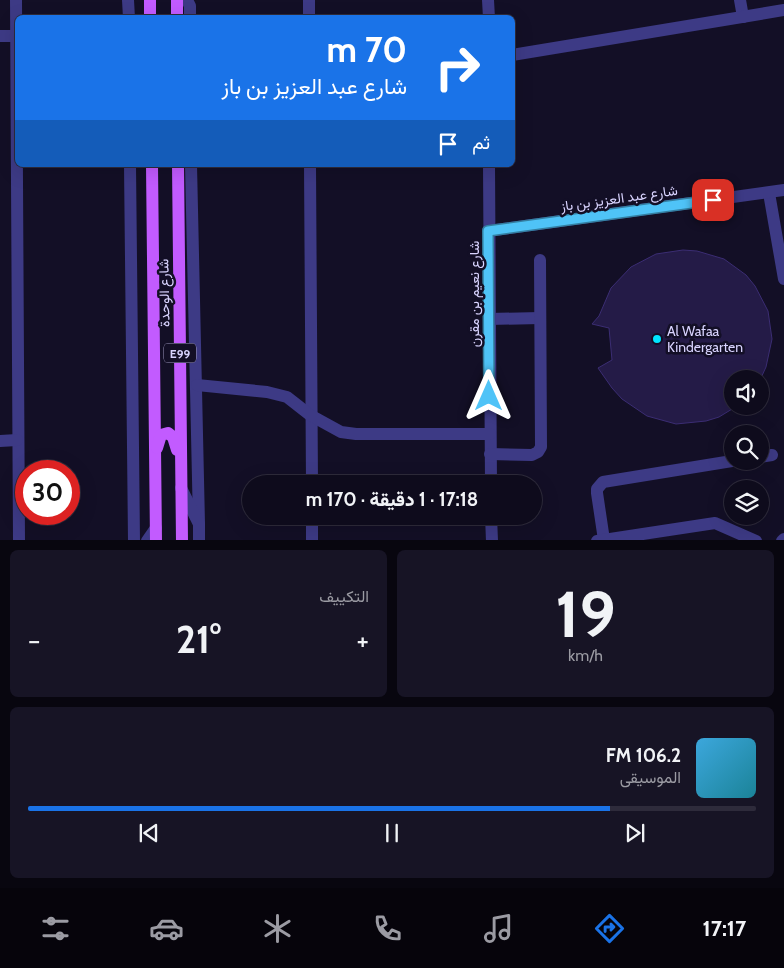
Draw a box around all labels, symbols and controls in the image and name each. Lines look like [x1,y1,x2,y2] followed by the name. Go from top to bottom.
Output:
[326,28,407,71] text: 70 m
[425,35,490,100] icon: right
[221,73,407,100] text: شارع عبد العزيز بن باز
[434,130,462,158] icon: arrive
[472,131,490,154] text: ثم
[692,179,734,221] pin
[558,181,679,217] street label: شارع عبد العزيز بن باز
[699,186,727,214] icon: arrive
[465,241,485,347] street label: شارع نعيم بن مقرن
[154,259,176,327] street label: شارع الوحدة
[667,322,743,356] place label: Al Wafaa Kindergarten
[651,333,663,345] marker: Al Wafaa Kindergarten
[164,343,196,362] road number: E99
[462,369,514,421] position arrow
[724,370,769,525] map controls
[724,370,769,415] button: sound
[724,425,769,470] button: search
[15,460,80,525] speed limit sign: 30
[724,480,769,525] button: layers
[306,488,478,511] text: 17:18 · 1 دقيقة · 170 m
[555,574,616,653] text: 19
[319,587,369,606] text: التكييف
[176,616,221,663] text: 21°
[28,623,40,657] text: −
[357,623,369,657] text: +
[568,646,603,665] text: km/h
[606,744,681,767] text: 106.2 FM
[620,768,681,787] text: الموسيقى
[135,819,163,847] icon: previous
[378,819,406,847] icon: pause
[621,819,649,847] icon: next
[38,911,73,946] icon: filters
[149,911,184,946] icon: car
[260,911,295,946] icon: climate
[370,911,405,946] icon: phone
[481,911,516,946] icon: music
[592,911,627,946] icon: directions
[703,915,746,942] text: 17:17

